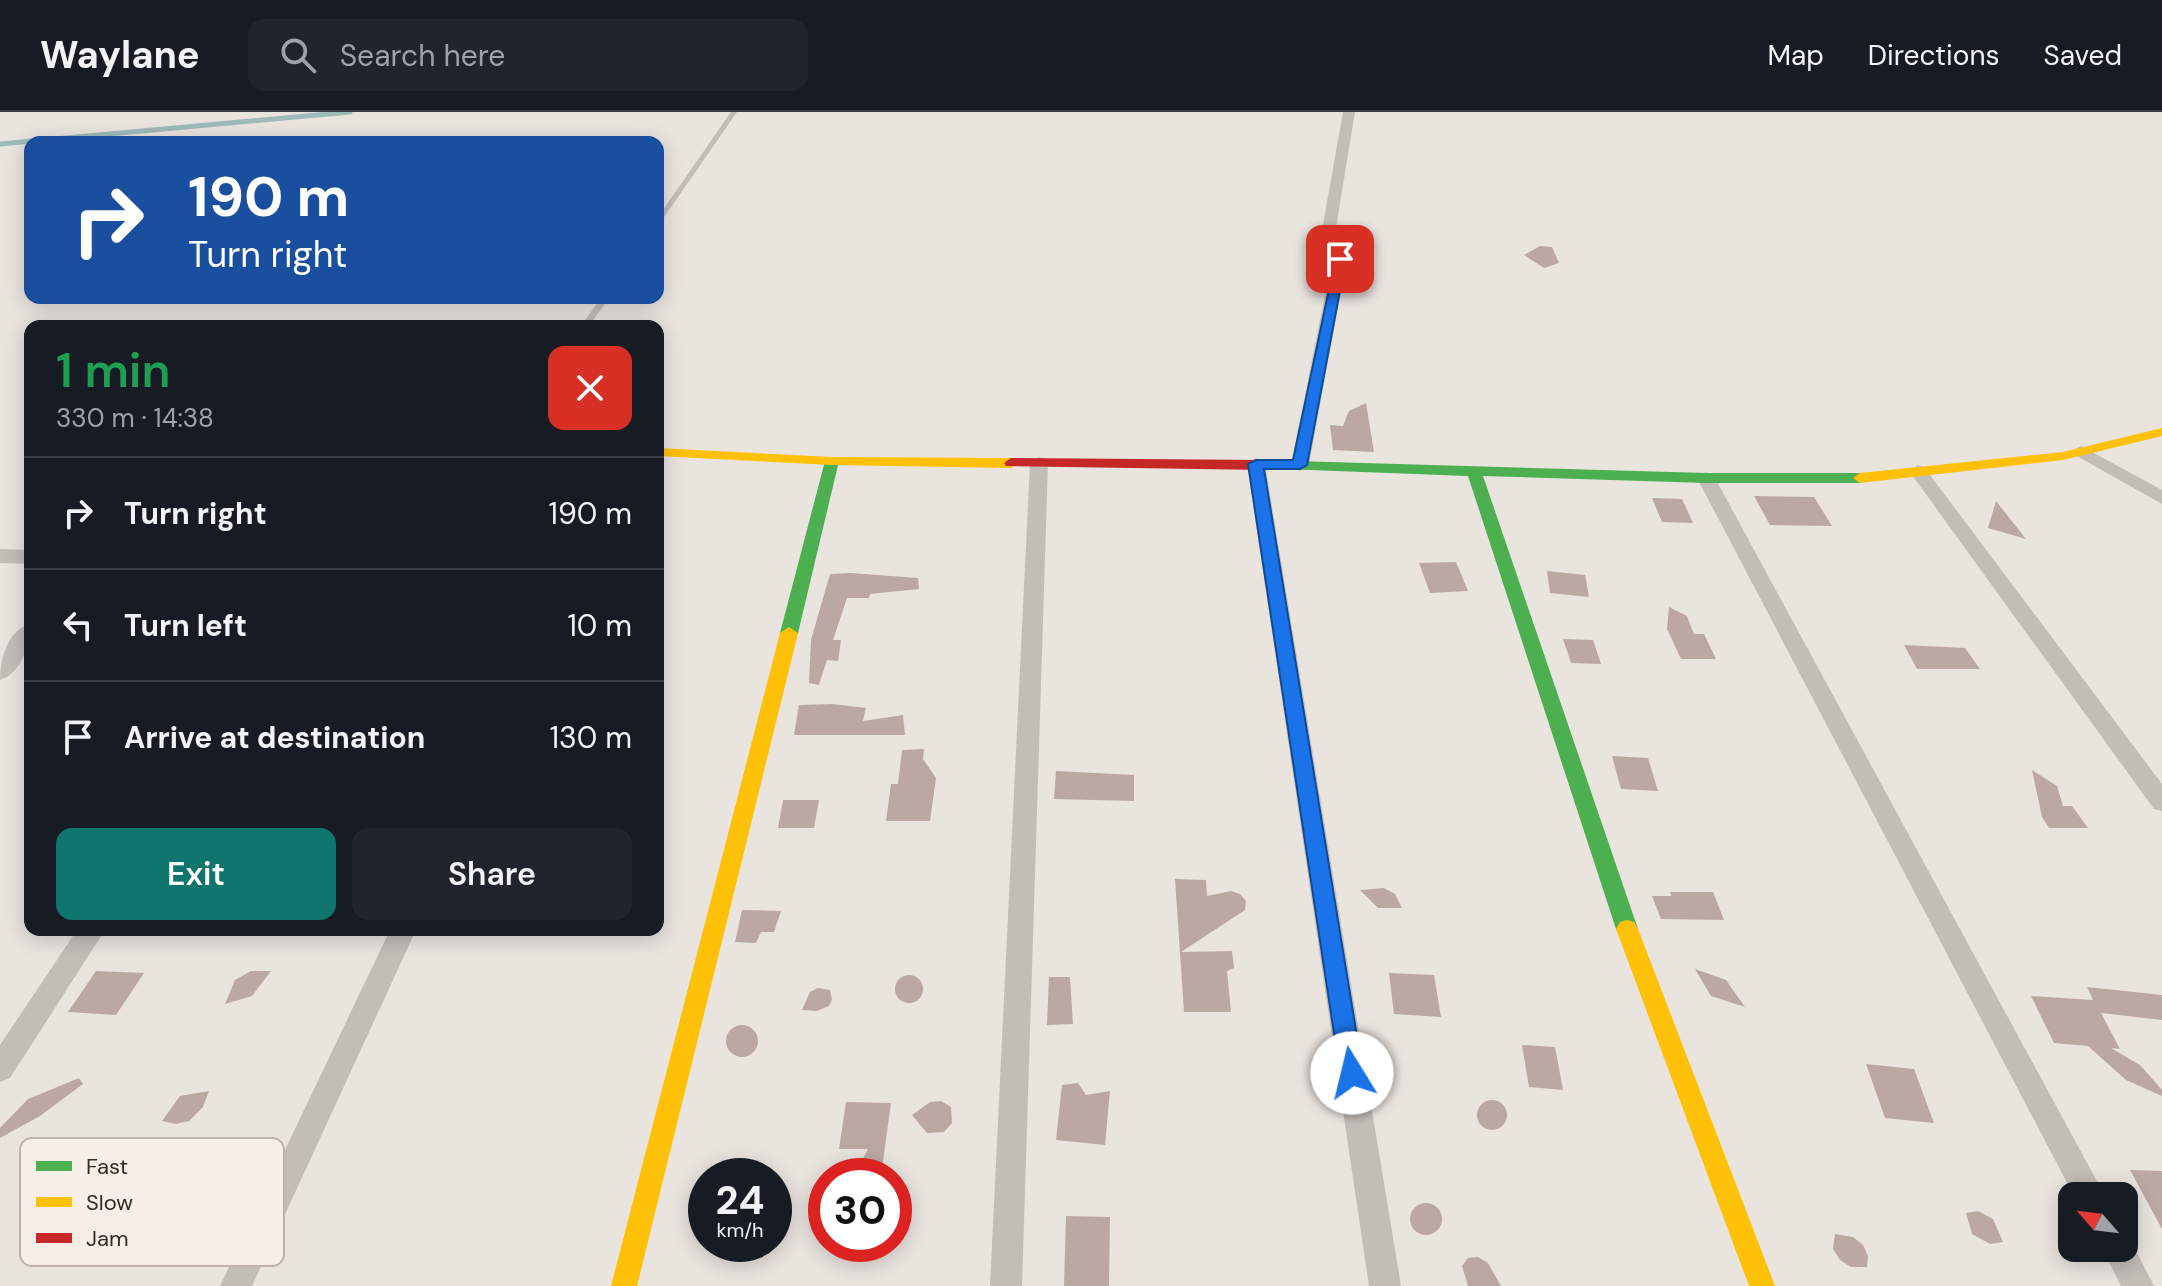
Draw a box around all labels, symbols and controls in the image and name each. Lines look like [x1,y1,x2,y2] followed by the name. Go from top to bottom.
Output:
[248,19,808,91] search box
[40,30,200,80] text: Waylane
[276,33,320,77] icon: search
[340,36,505,75] text: Search here
[1767,37,1824,74] text: Map
[1868,37,2000,74] text: Directions
[2044,37,2122,74] text: Saved
[188,160,349,233] text: 190 m
[56,168,160,272] icon: right
[1306,225,1374,293] pin
[188,231,347,278] text: Turn right
[1318,237,1362,281] icon: arrive
[56,339,171,402] text: 1 min
[548,346,632,430] button: close
[56,401,214,435] text: 330 m · 14:38
[56,491,100,535] icon: right
[124,494,267,533] text: Turn right
[549,494,632,533] text: 190 m
[56,603,100,647] icon: left
[124,606,247,645] text: Turn left
[567,606,632,645] text: 10 m
[56,715,100,759] icon: arrive
[124,718,425,757] text: Arrive at destination
[550,718,632,757] text: 130 m
[56,828,336,920] button: Exit
[352,828,632,920] button: Share
[1310,1031,1394,1115] position arrow
[20,1138,284,1266] legend
[86,1152,128,1181] text: Fast
[808,1158,912,1262] speed limit sign: 30
[716,1174,764,1226] text: 24
[2058,1182,2138,1262] north arrow
[2058,1182,2138,1262] map controls
[86,1188,133,1217] text: Slow
[716,1217,764,1243] text: km/h
[86,1224,129,1253] text: Jam

